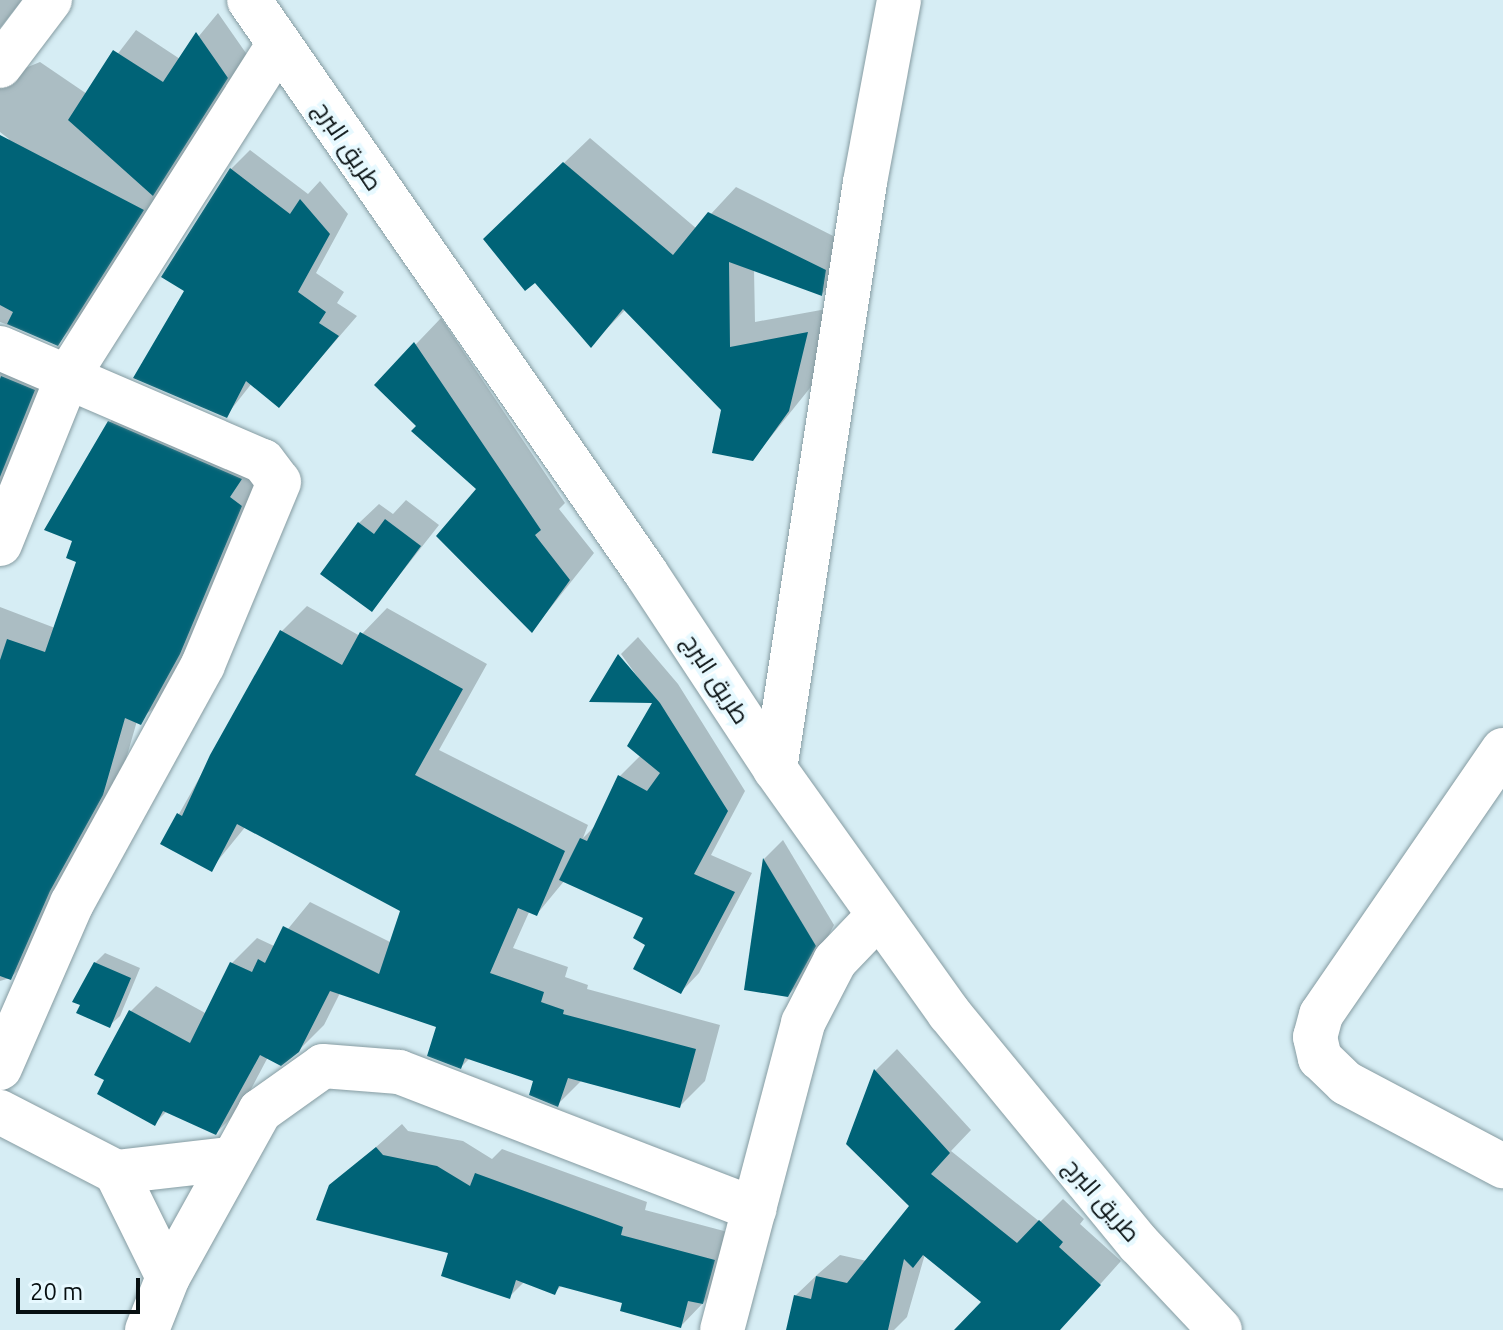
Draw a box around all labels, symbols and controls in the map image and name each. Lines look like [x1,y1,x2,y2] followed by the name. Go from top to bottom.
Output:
[308,96,388,196] street label: طريق البرج
[676,629,756,729] street label: طريق البرج
[1058,1152,1146,1248] street label: طريق البرج
[20,1262,144,1312] scale bar
[30,1278,83,1305] text: 20 m

